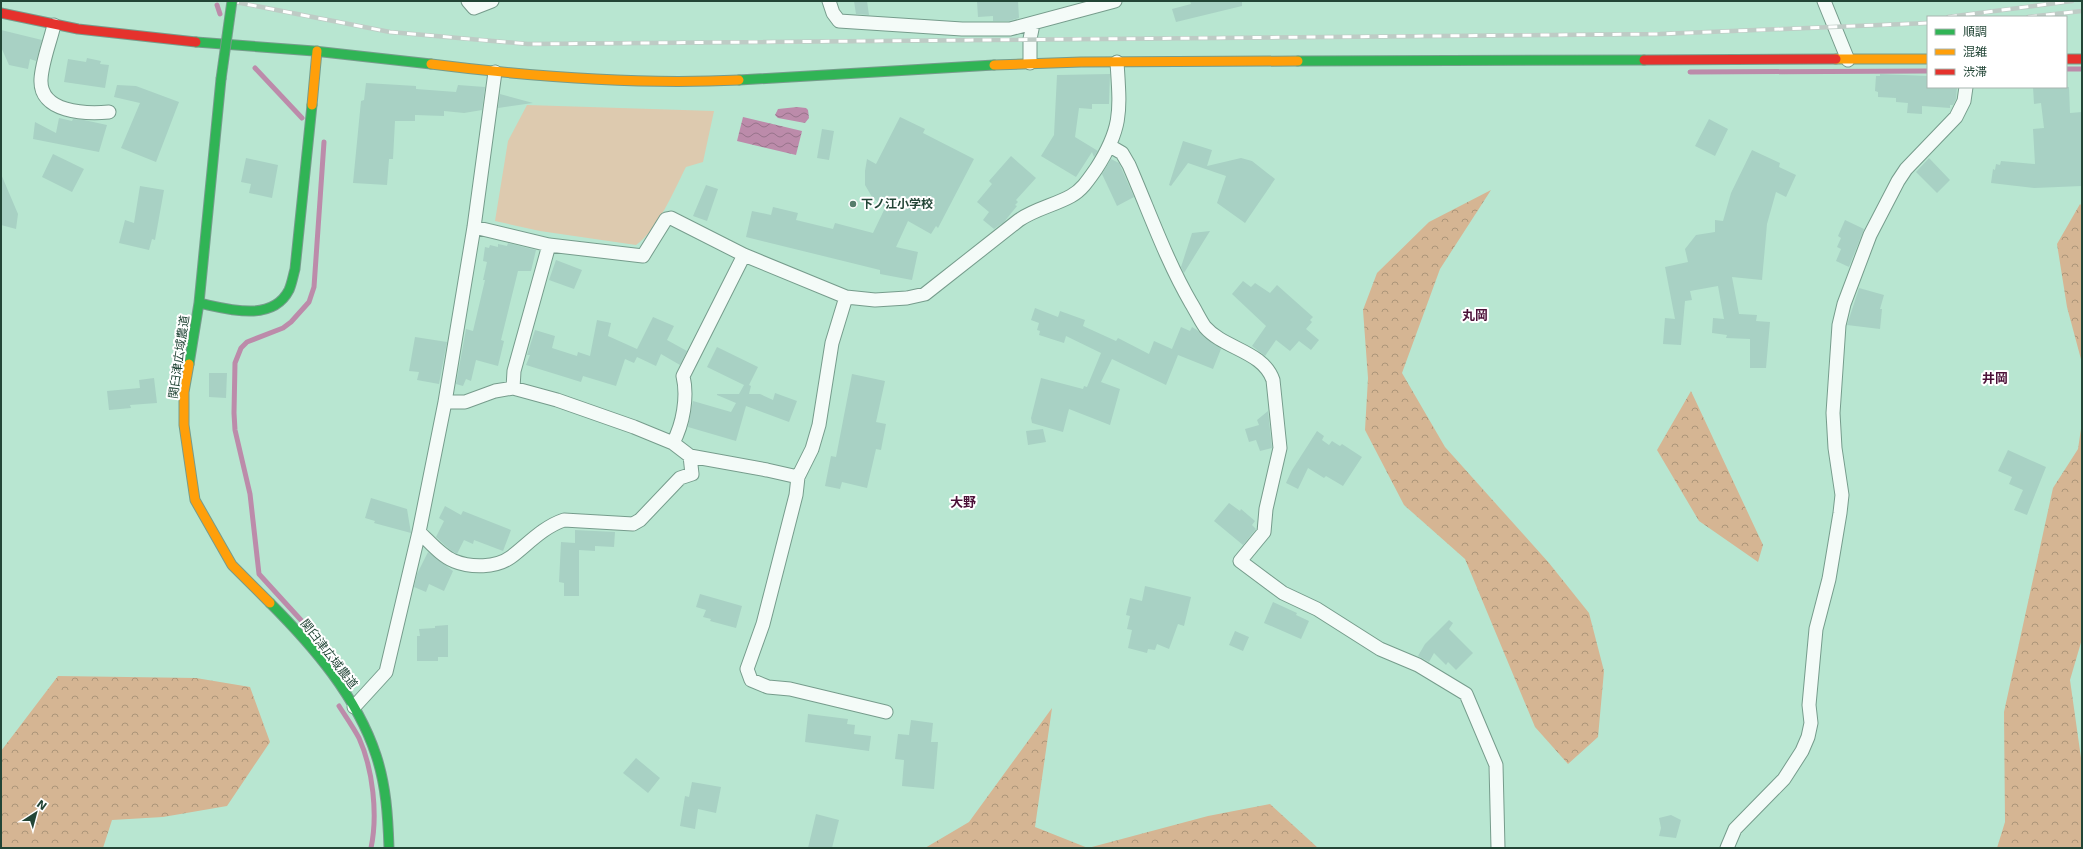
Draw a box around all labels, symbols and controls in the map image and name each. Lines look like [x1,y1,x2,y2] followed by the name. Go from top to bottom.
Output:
[1927,16,2067,88] legend
[1963,25,1987,39] text: 順調
[1963,45,1987,59] text: 混雑
[1963,65,1987,79] text: 渋滞
[861,197,933,211] place label: 下ノ江小学校
[848,199,858,209] marker: 下ノ江小学校
[1462,308,1488,323] district label: 丸岡
[166,314,192,400] street label: 関臼津広域農道
[1982,371,2008,386] district label: 井岡
[950,495,976,510] district label: 大野
[298,617,360,691] street label: 関臼津広域農道
[16,793,56,833] north arrow
[34,797,49,813] text: N

